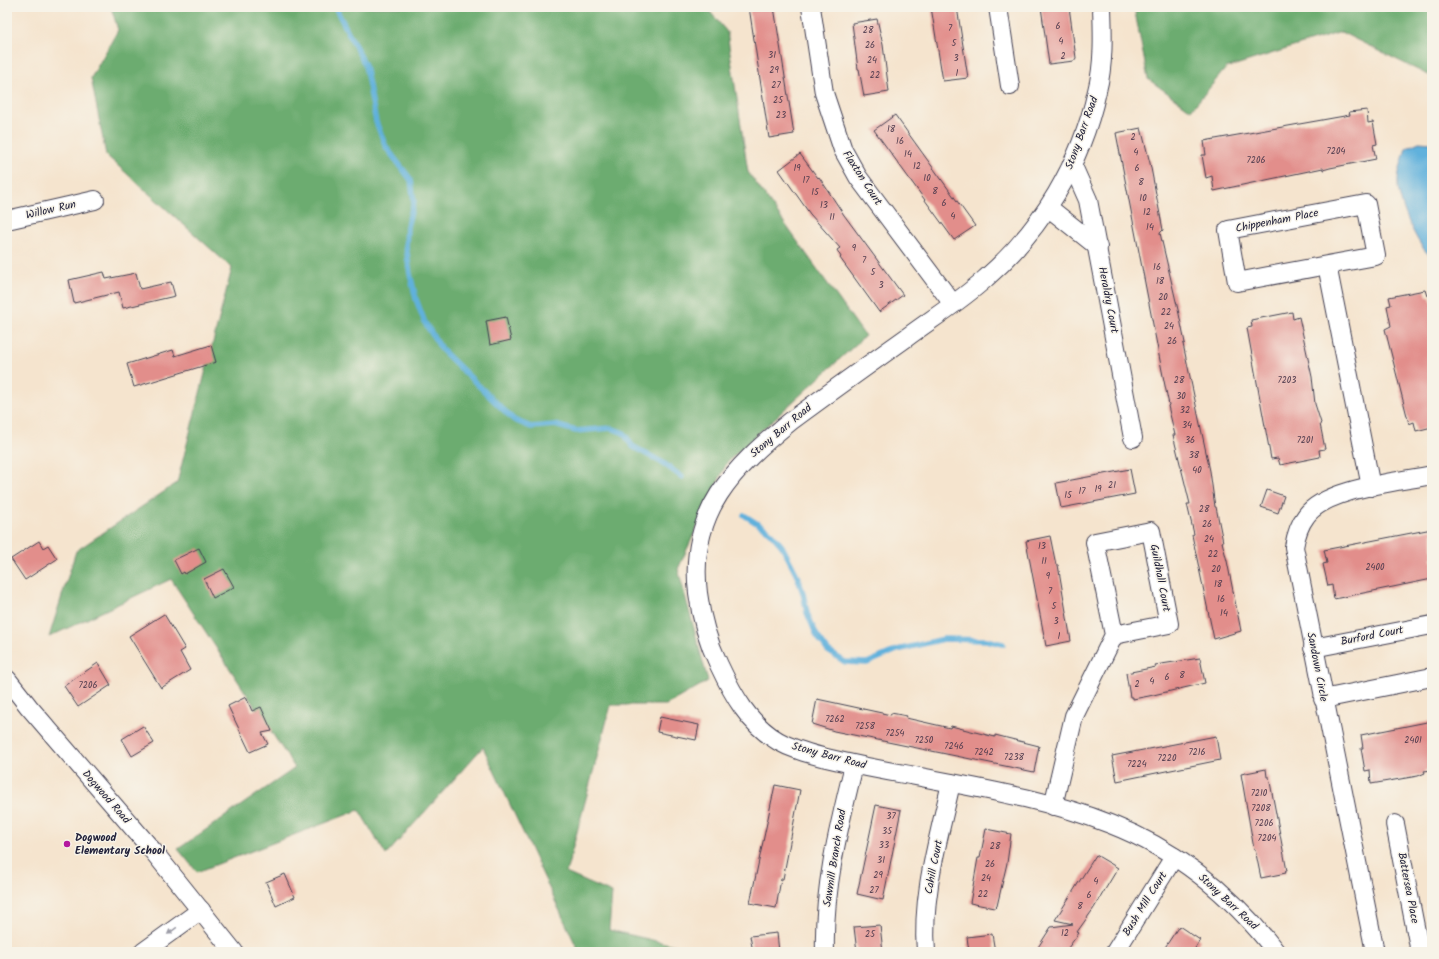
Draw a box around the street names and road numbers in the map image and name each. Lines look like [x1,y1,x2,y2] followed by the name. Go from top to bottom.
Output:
[1060,94,1104,172] street label: Stony Barr Road
[837,147,887,210] street label: Flaxton Court
[24,195,78,225] street label: Willow Run
[1234,204,1320,238] street label: Chippenham Place
[1093,265,1123,335] street label: Heraldry Court
[746,399,816,462] street label: Stony Barr Road
[1145,543,1176,614] street label: Guildhall Court
[1339,621,1406,651] street label: Burford Court
[1301,631,1333,703] street label: Sandown Circle
[790,737,869,775] street label: Stony Barr Road
[77,766,135,828] street label: Dogwood Road
[818,807,852,908] street label: Sawmill Branch Road
[920,838,948,896] street label: Cahill Court
[1392,851,1424,925] street label: Battersea Place
[1118,868,1172,940] street label: Bush Mill Court
[1194,869,1262,935] street label: Stony Barr Road

